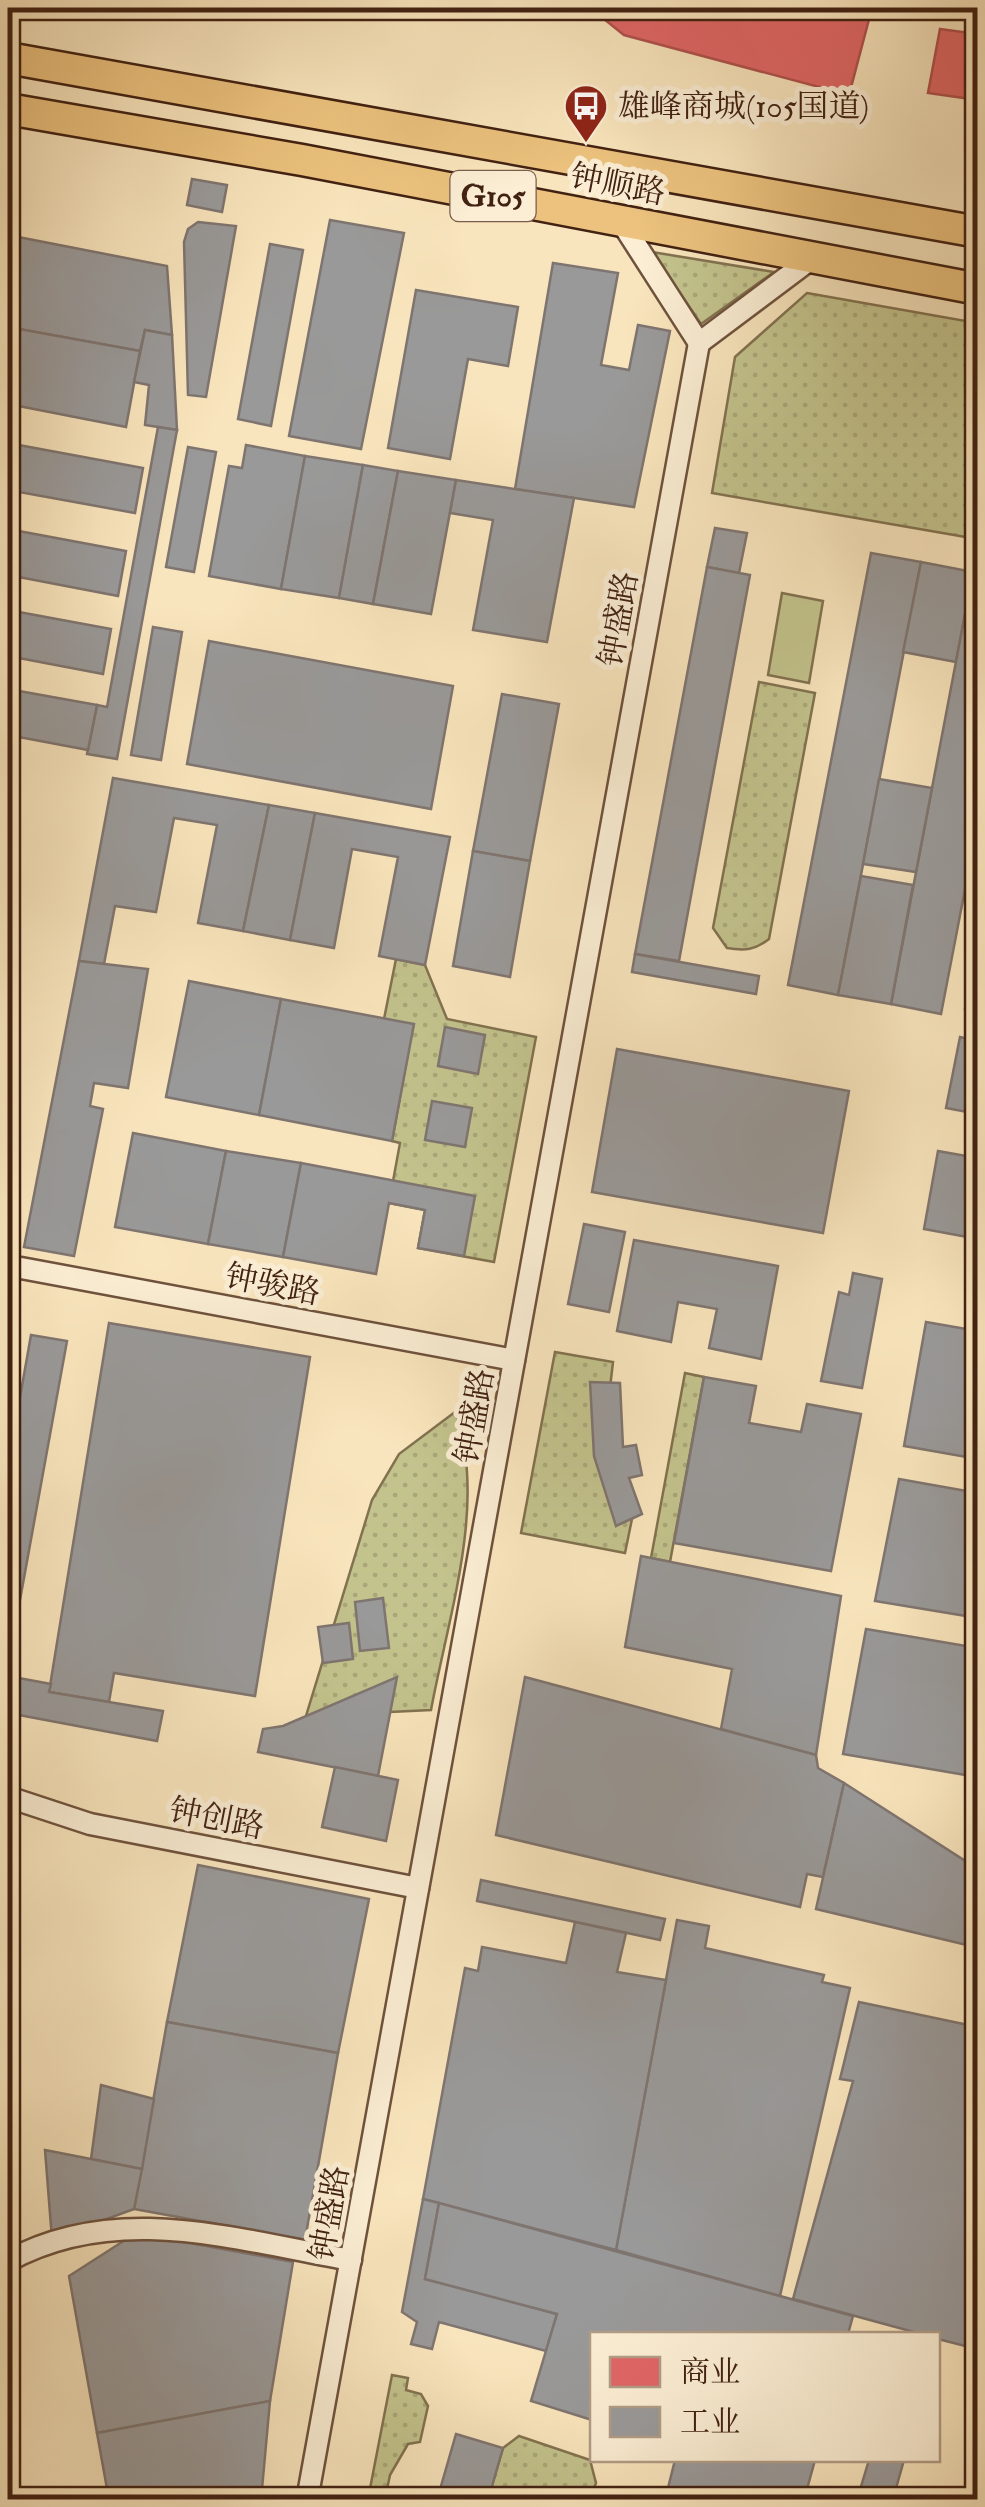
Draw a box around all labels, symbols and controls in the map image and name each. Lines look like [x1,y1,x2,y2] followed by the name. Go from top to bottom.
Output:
[563,83,609,144] bus stop icon: 雄峰商城(105国道)
[618,87,869,127] place label: 雄峰商城(105国道)
[567,156,669,214] street label: 钟顺路
[450,171,536,221] road number: G105
[591,568,647,670] street label: 钟盛路
[222,1256,324,1314] street label: 钟骏路
[447,1365,503,1467] street label: 钟盛路
[166,1790,268,1848] street label: 钟创路
[302,2162,358,2264] street label: 钟盛路
[590,2332,940,2462] legend
[680,2354,740,2391] text: 商业
[680,2404,740,2441] text: 工业

